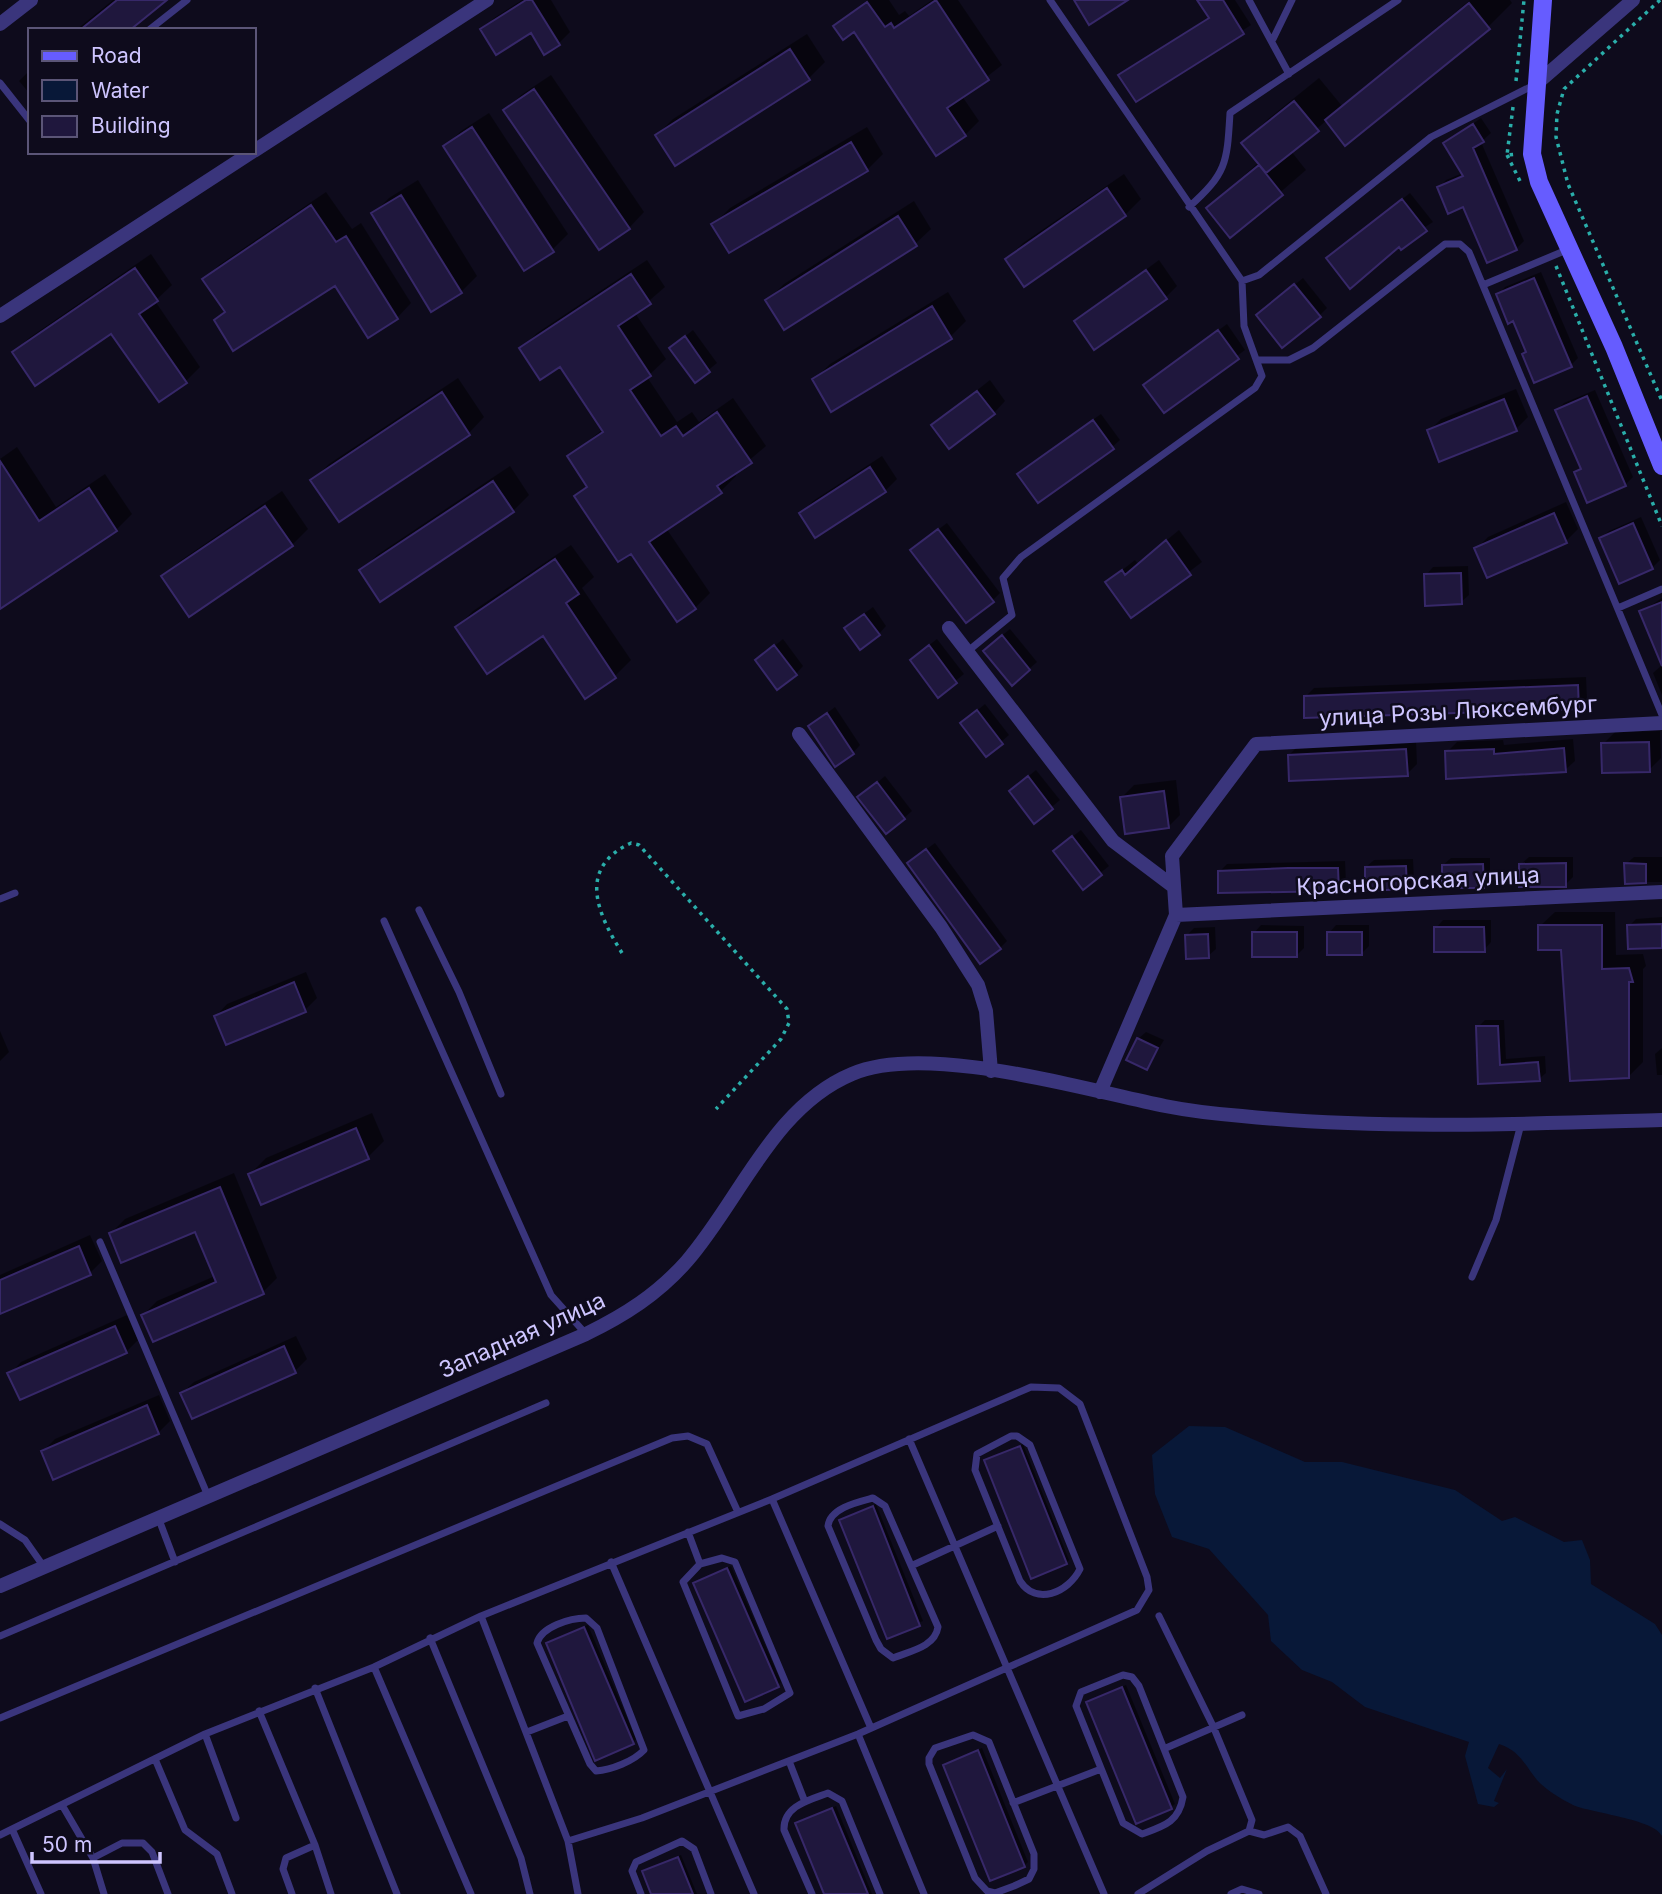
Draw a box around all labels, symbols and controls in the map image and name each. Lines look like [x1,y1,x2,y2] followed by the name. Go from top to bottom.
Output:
[28,28,256,154] legend
[91,43,142,68] text: Road
[91,78,149,103] text: Water
[91,113,171,138] text: Building
[1318,690,1598,732] street label: улица Розы Люксембург
[1296,861,1540,901] street label: Красногорская улица
[435,1286,609,1384] street label: Западная улица
[32,1820,159,1864] scale bar
[42,1832,92,1857] text: 50 m

